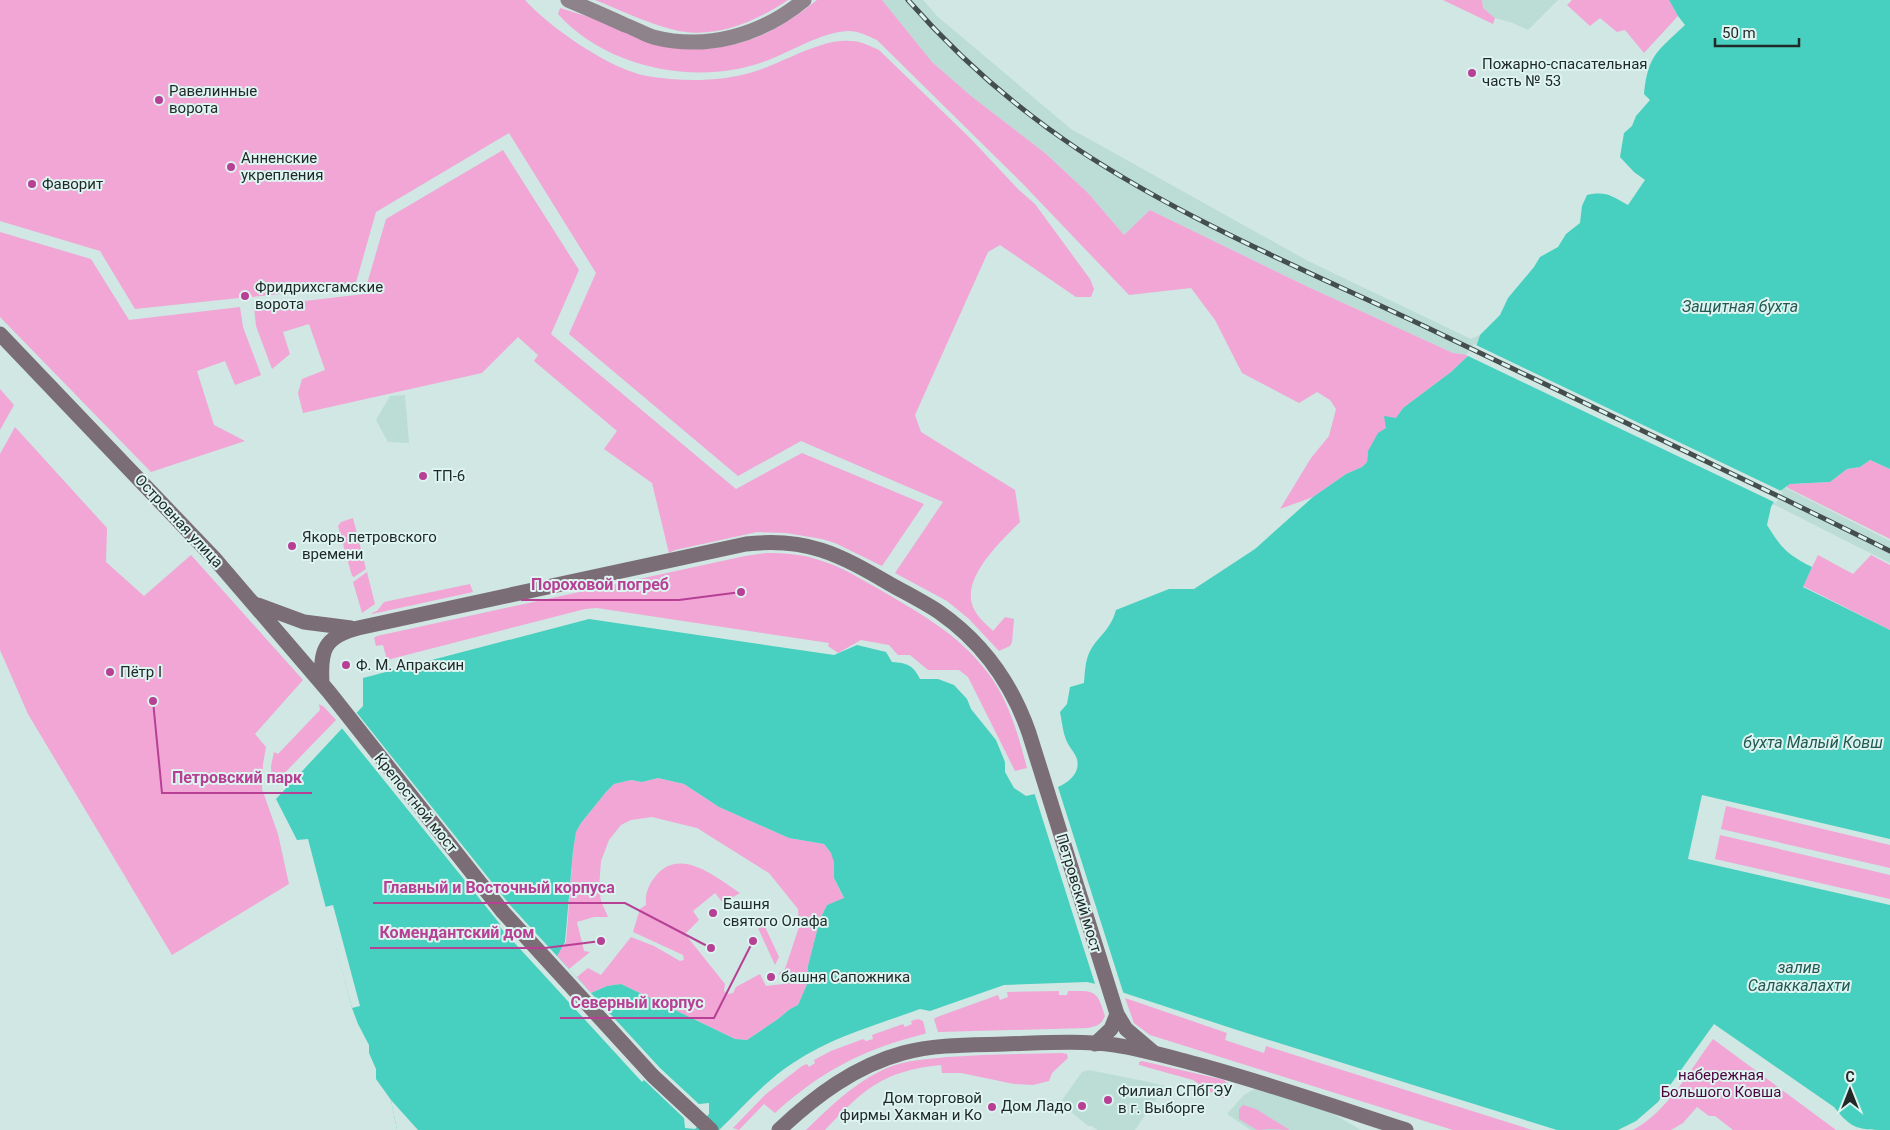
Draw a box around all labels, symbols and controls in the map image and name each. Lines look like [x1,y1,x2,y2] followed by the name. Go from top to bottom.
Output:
[1715,15,1799,47] scale bar
[1722,24,1756,42] text: 50 m
[1482,55,1648,90] place label: Пожарно-спасательная часть № 53
[1466,67,1478,79] marker: Пожарно-спасательная часть № 53
[169,82,257,117] place label: Равелинные ворота
[153,94,165,106] marker: Равелинные ворота
[241,149,323,184] place label: Анненские укрепления
[225,161,237,173] marker: Анненские укрепления
[42,175,103,193] place label: Фаворит
[26,178,38,190] marker: Фаворит
[255,278,383,313] place label: Фридрихсгамские ворота
[239,290,251,302] marker: Фридрихсгамские ворота
[1682,297,1798,316] water label: Защитная бухта
[433,467,465,485] place label: ТП-6
[417,470,429,482] marker: ТП-6
[131,471,227,571] street label: Островная улица
[302,528,437,563] place label: Якорь петровского времени
[286,540,298,552] marker: Якорь петровского времени
[521,569,679,600] callout: Пороховой погреб
[531,575,669,594] text: Пороховой погреб
[356,656,464,674] place label: Ф. М. Апраксин
[340,659,352,671] marker: Ф. М. Апраксин
[120,663,162,681] place label: Пётр I
[104,666,116,678] marker: Пётр I
[1743,733,1883,752] water label: бухта Малый Ковш
[370,750,462,856] street label: Крепостной мост
[162,762,312,793] callout: Петровский парк
[172,768,303,787] text: Петровский парк
[1052,832,1106,954] street label: Петровский мост
[373,872,625,903] callout: Главный и Восточный корпуса
[383,878,615,897] text: Главный и Восточный корпуса
[723,895,828,930] place label: Башня святого Олафа
[707,907,719,919] marker: Башня святого Олафа
[370,917,545,948] callout: Комендантский дом
[379,923,535,942] text: Комендантский дом
[1748,958,1850,995] water label: залив Салаккалахти
[781,968,910,986] place label: башня Сапожника
[765,971,777,983] marker: башня Сапожника
[560,987,714,1018] callout: Северный корпус
[570,993,704,1012] text: Северный корпус
[1825,1065,1875,1115] north arrow
[1661,1066,1781,1101] park label: набережная Большого Ковша
[1845,1069,1855,1085] text: С
[1118,1082,1233,1117] place label: Филиал СПбГЭУ в г. Выборге
[840,1089,982,1124] place label: Дом торговой фирмы Хакман и Ко
[1102,1094,1114,1106] marker: Филиал СПбГЭУ в г. Выборге
[1001,1097,1072,1115] place label: Дом Ладо
[1076,1100,1088,1112] marker: Дом Ладо
[986,1101,998,1113] marker: Дом торговой фирмы Хакман и Ко

